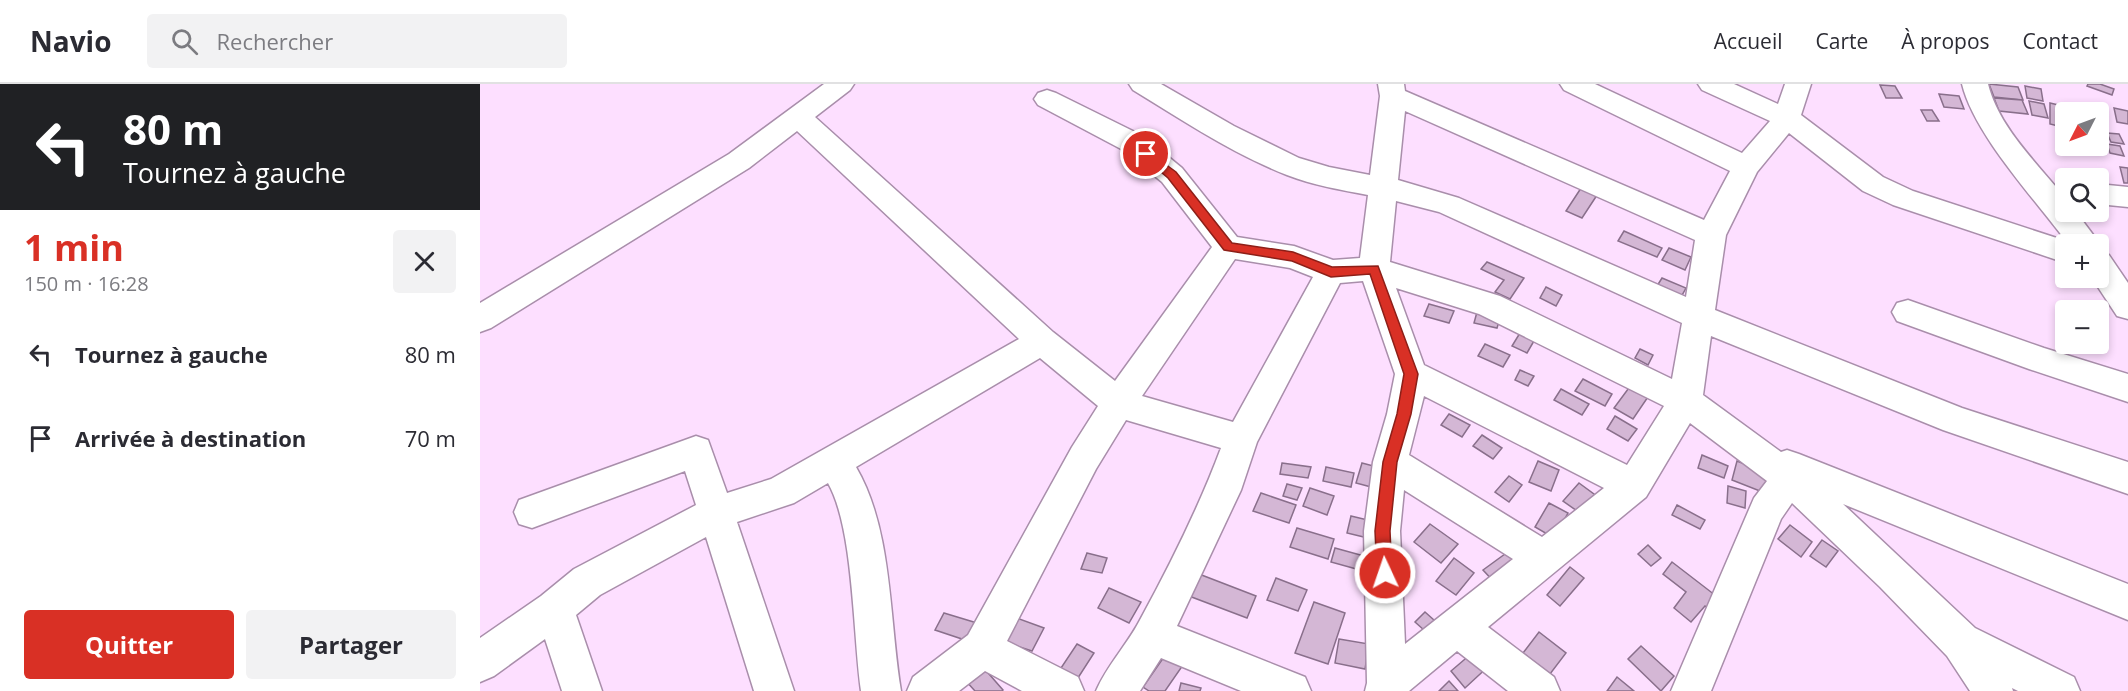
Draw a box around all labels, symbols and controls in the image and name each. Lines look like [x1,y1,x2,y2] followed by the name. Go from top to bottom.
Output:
[147,14,567,68] search box
[30,22,111,60] text: Navio
[168,25,201,58] icon: search
[216,26,333,56] text: Rechercher
[1714,27,1782,55] text: Accueil
[1815,27,1868,55] text: Carte
[1901,27,1990,55] text: À propos
[2023,27,2098,55] text: Contact
[123,100,223,157] text: 80 m
[2055,102,2109,156] north arrow
[2055,102,2109,354] map controls
[24,108,102,186] icon: left
[1120,128,1171,179] pin
[1129,137,1162,170] icon: arrive
[123,154,346,191] text: Tournez à gauche
[2055,168,2109,222] button: search
[24,223,124,272] text: 1 min
[393,230,456,293] button: close
[2055,234,2109,288] button: +
[24,270,149,297] text: 150 m · 16:28
[2055,300,2109,354] button: −
[24,338,57,371] icon: left
[75,339,268,369] text: Tournez à gauche
[405,339,456,369] text: 80 m
[24,422,57,455] icon: arrive
[75,423,306,453] text: Arrivée à destination
[405,423,456,453] text: 70 m
[1353,541,1417,605] position arrow
[24,610,234,679] button: Quitter
[246,610,456,679] button: Partager

